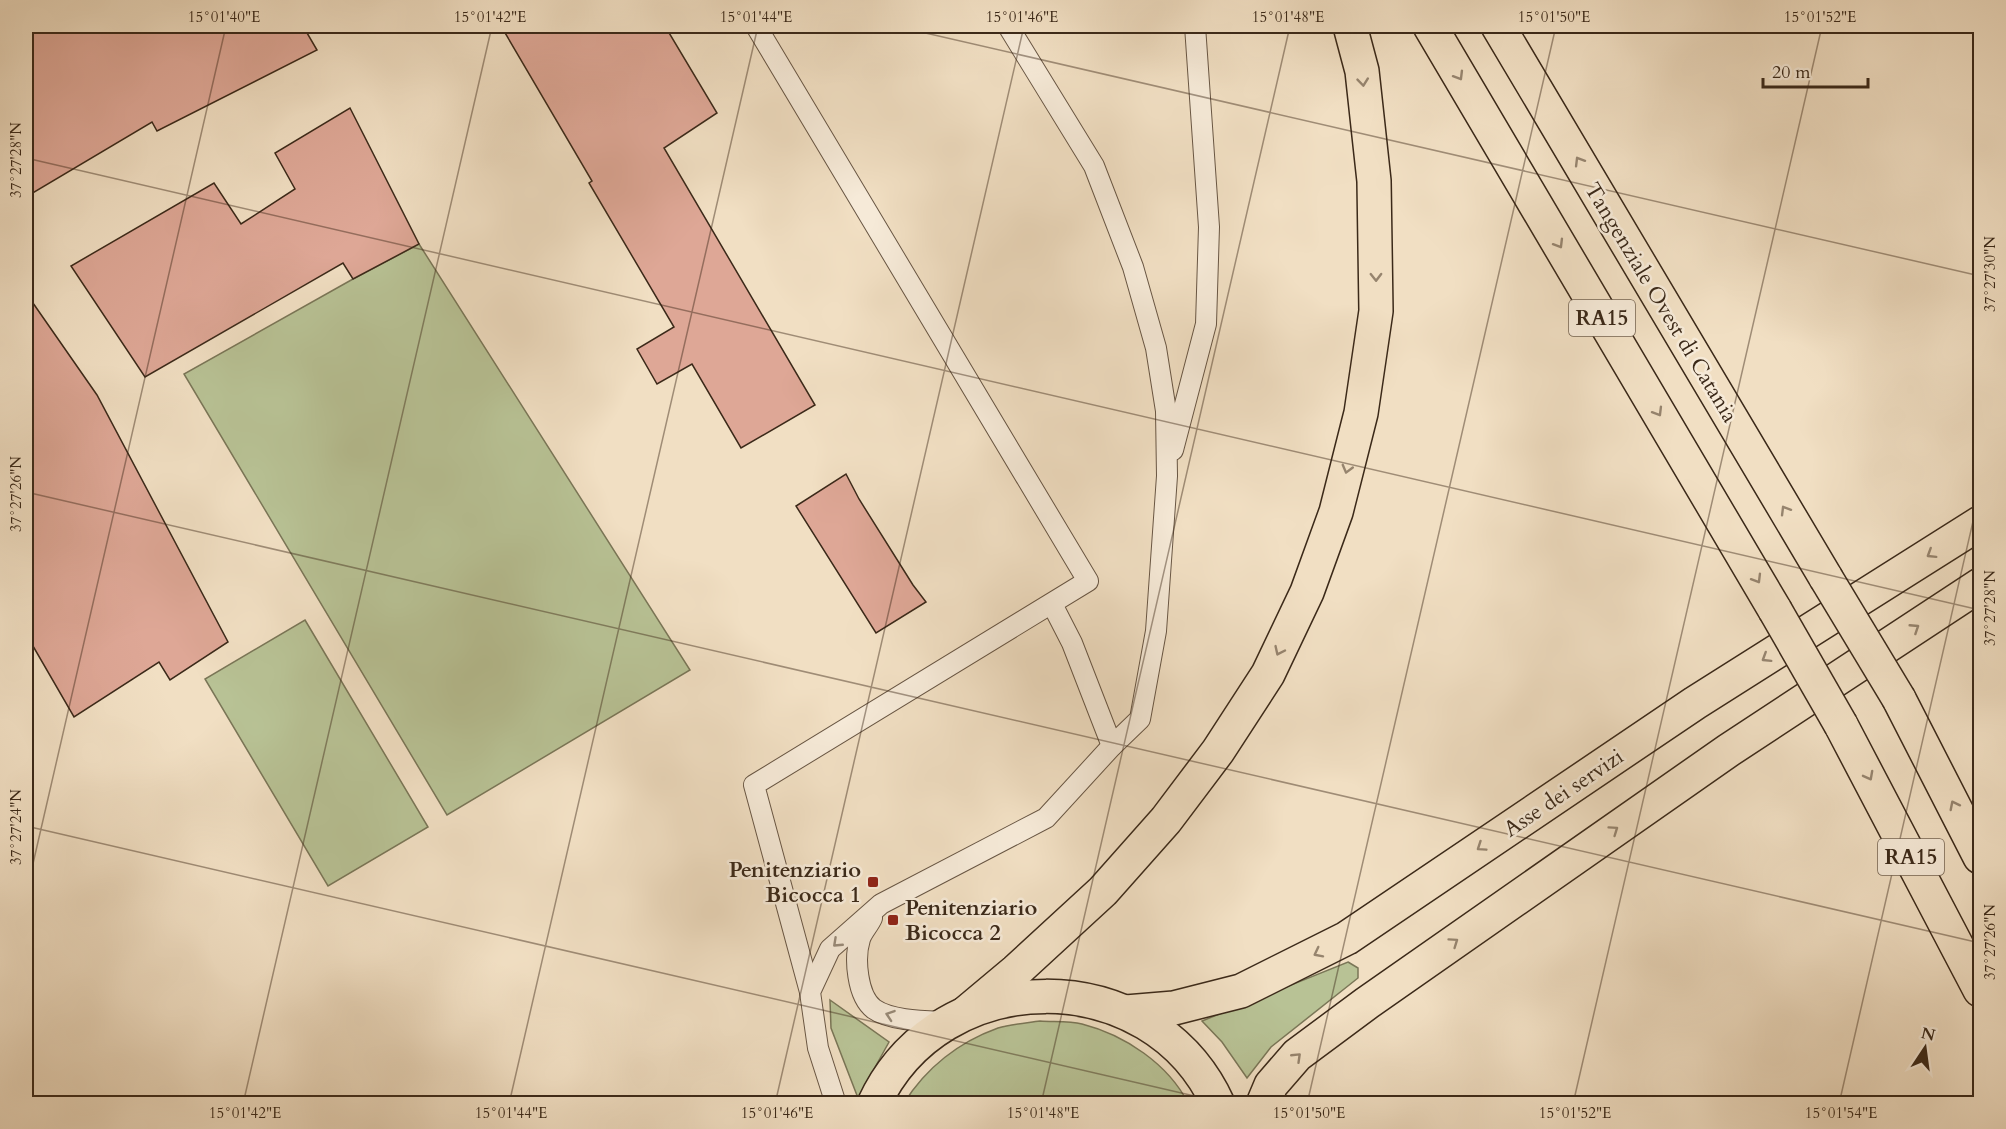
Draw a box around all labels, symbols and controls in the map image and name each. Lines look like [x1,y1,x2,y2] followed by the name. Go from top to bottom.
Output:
[188,7,260,27] text: 15°01'40"E
[454,7,526,27] text: 15°01'42"E
[720,7,792,27] text: 15°01'44"E
[986,7,1058,27] text: 15°01'46"E
[1252,7,1324,27] text: 15°01'48"E
[1518,7,1590,27] text: 15°01'50"E
[1784,7,1856,27] text: 15°01'52"E
[1763,51,1868,89] scale bar
[1772,60,1811,85] text: 20 m
[1452,70,1464,80] one-way arrow
[1357,78,1369,87] one-way arrow
[6,122,26,198] text: 37°27'28"N
[1575,157,1586,167] one-way arrow
[1577,177,1745,429] street label: Tangenziale Ovest di Catania
[1980,236,2000,312] text: 37°27'30"N
[1551,238,1563,248] one-way arrow
[1369,272,1382,281] one-way arrow
[1569,300,1635,336] road number: RA15
[1651,405,1662,416] one-way arrow
[6,456,26,532] text: 37°27'26"N
[1341,464,1354,474] one-way arrow
[1781,506,1793,516] one-way arrow
[1927,547,1938,558] one-way arrow
[1980,570,2000,646] text: 37°27'28"N
[1750,573,1762,583] one-way arrow
[1909,623,1919,635] one-way arrow
[1274,645,1286,656] one-way arrow
[1762,651,1773,662] one-way arrow
[1498,742,1629,844] street label: Asse dei servizi
[1861,770,1873,781] one-way arrow
[6,789,26,865] text: 37°27'24"N
[1949,800,1961,811] one-way arrow
[1608,826,1619,837] one-way arrow
[1878,839,1944,875] road number: RA15
[1477,840,1488,851] one-way arrow
[729,855,861,910] place label: Penitenziario Bicocca 1
[866,875,880,889] marker: Penitenziario Bicocca 1
[905,893,1037,948] place label: Penitenziario Bicocca 2
[1980,904,2000,980] text: 37°27'26"N
[886,913,900,927] marker: Penitenziario Bicocca 2
[834,936,844,947] one-way arrow
[1448,938,1459,949] one-way arrow
[1313,946,1324,957] one-way arrow
[885,1009,896,1022] one-way arrow
[1895,1018,1955,1078] north arrow
[1919,1022,1937,1047] text: N
[1289,1053,1300,1064] one-way arrow
[209,1103,281,1123] text: 15°01'42"E
[475,1103,547,1123] text: 15°01'44"E
[741,1103,813,1123] text: 15°01'46"E
[1007,1103,1079,1123] text: 15°01'48"E
[1273,1103,1345,1123] text: 15°01'50"E
[1539,1103,1611,1123] text: 15°01'52"E
[1805,1103,1877,1123] text: 15°01'54"E

